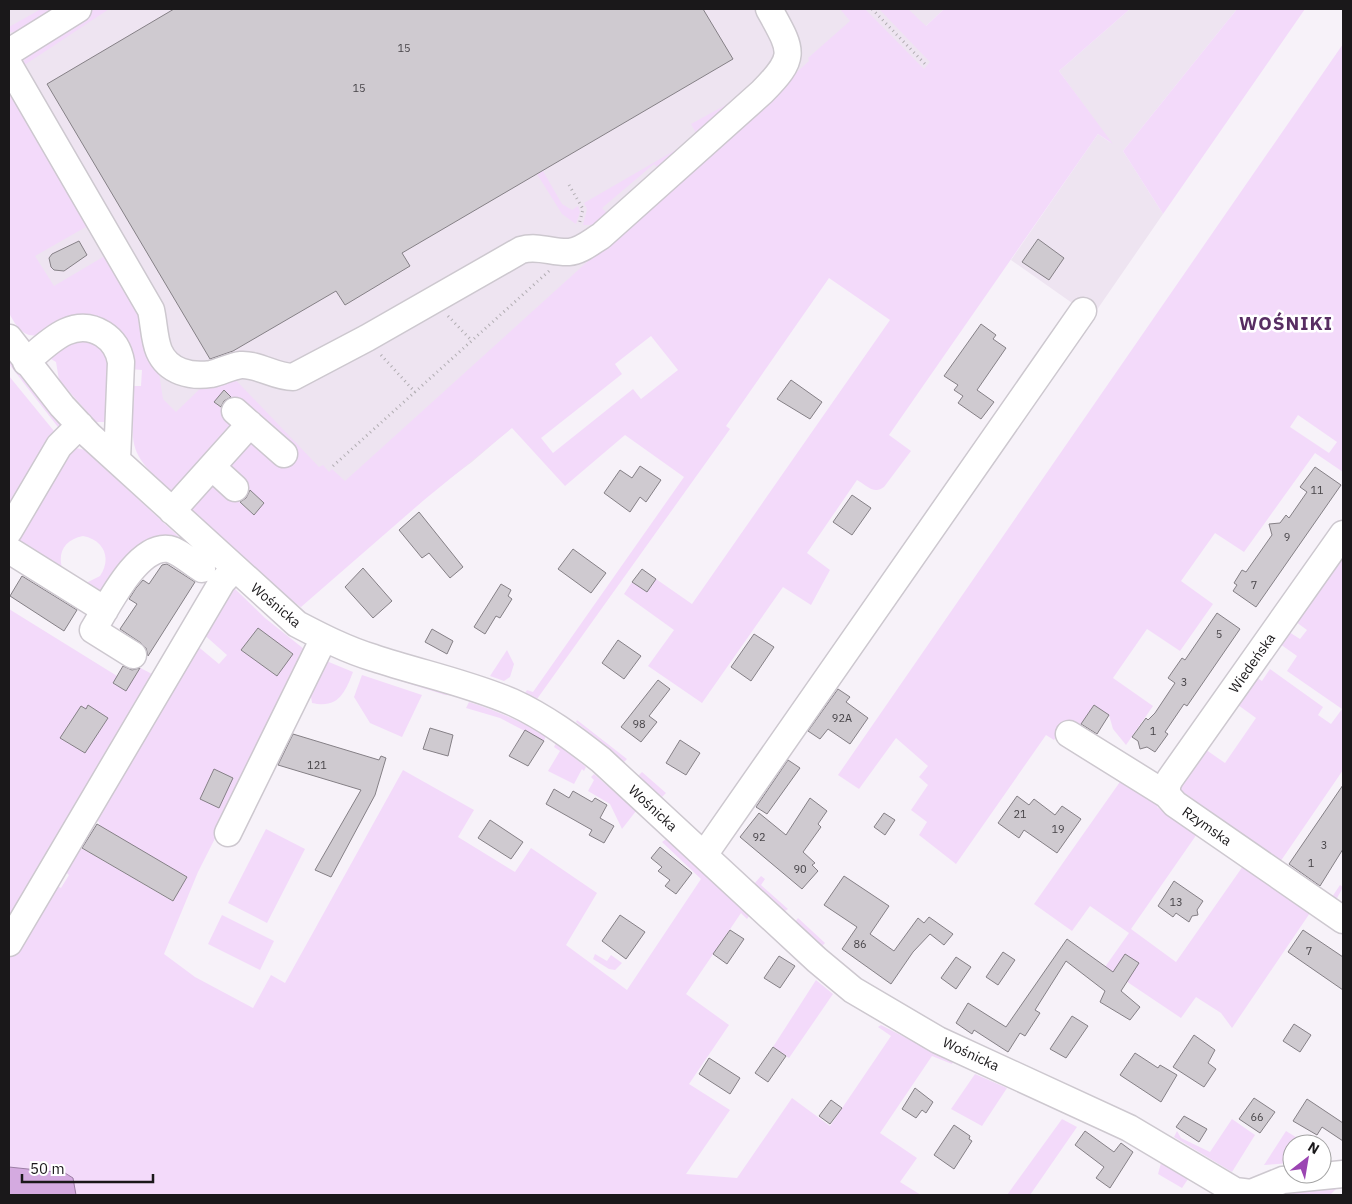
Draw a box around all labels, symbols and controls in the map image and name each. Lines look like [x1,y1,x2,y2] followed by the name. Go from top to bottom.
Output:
[397,41,411,55] house number: 15
[352,81,366,95] house number: 15
[1239,311,1333,335] district label: WOŚNIKI
[1310,483,1324,497] house number: 11
[1284,530,1290,544] house number: 9
[1251,578,1257,592] house number: 7
[247,579,305,632] street label: Wośnicka
[1216,627,1222,641] house number: 5
[1225,629,1279,696] street label: Wiedeńska
[1181,675,1187,689] house number: 3
[832,711,852,725] house number: 92A
[632,717,646,731] house number: 98
[1150,724,1157,738] house number: 1
[307,758,327,772] house number: 121
[625,781,682,835] street label: Wośnicka
[1179,802,1236,850] street label: Rzymska
[1013,807,1027,821] house number: 21
[1051,822,1065,836] house number: 19
[752,830,766,844] house number: 92
[1321,838,1327,852] house number: 3
[1308,856,1315,870] house number: 1
[793,862,807,876] house number: 90
[1169,895,1183,909] house number: 13
[853,937,867,951] house number: 86
[1306,944,1312,958] house number: 7
[940,1033,1003,1075] street label: Wośnicka
[1250,1110,1264,1124] house number: 66
[1282,1134,1332,1184] north arrow
[1305,1138,1323,1158] text: N
[22,1152,154,1184] scale bar
[30,1159,65,1178] text: 50 m

